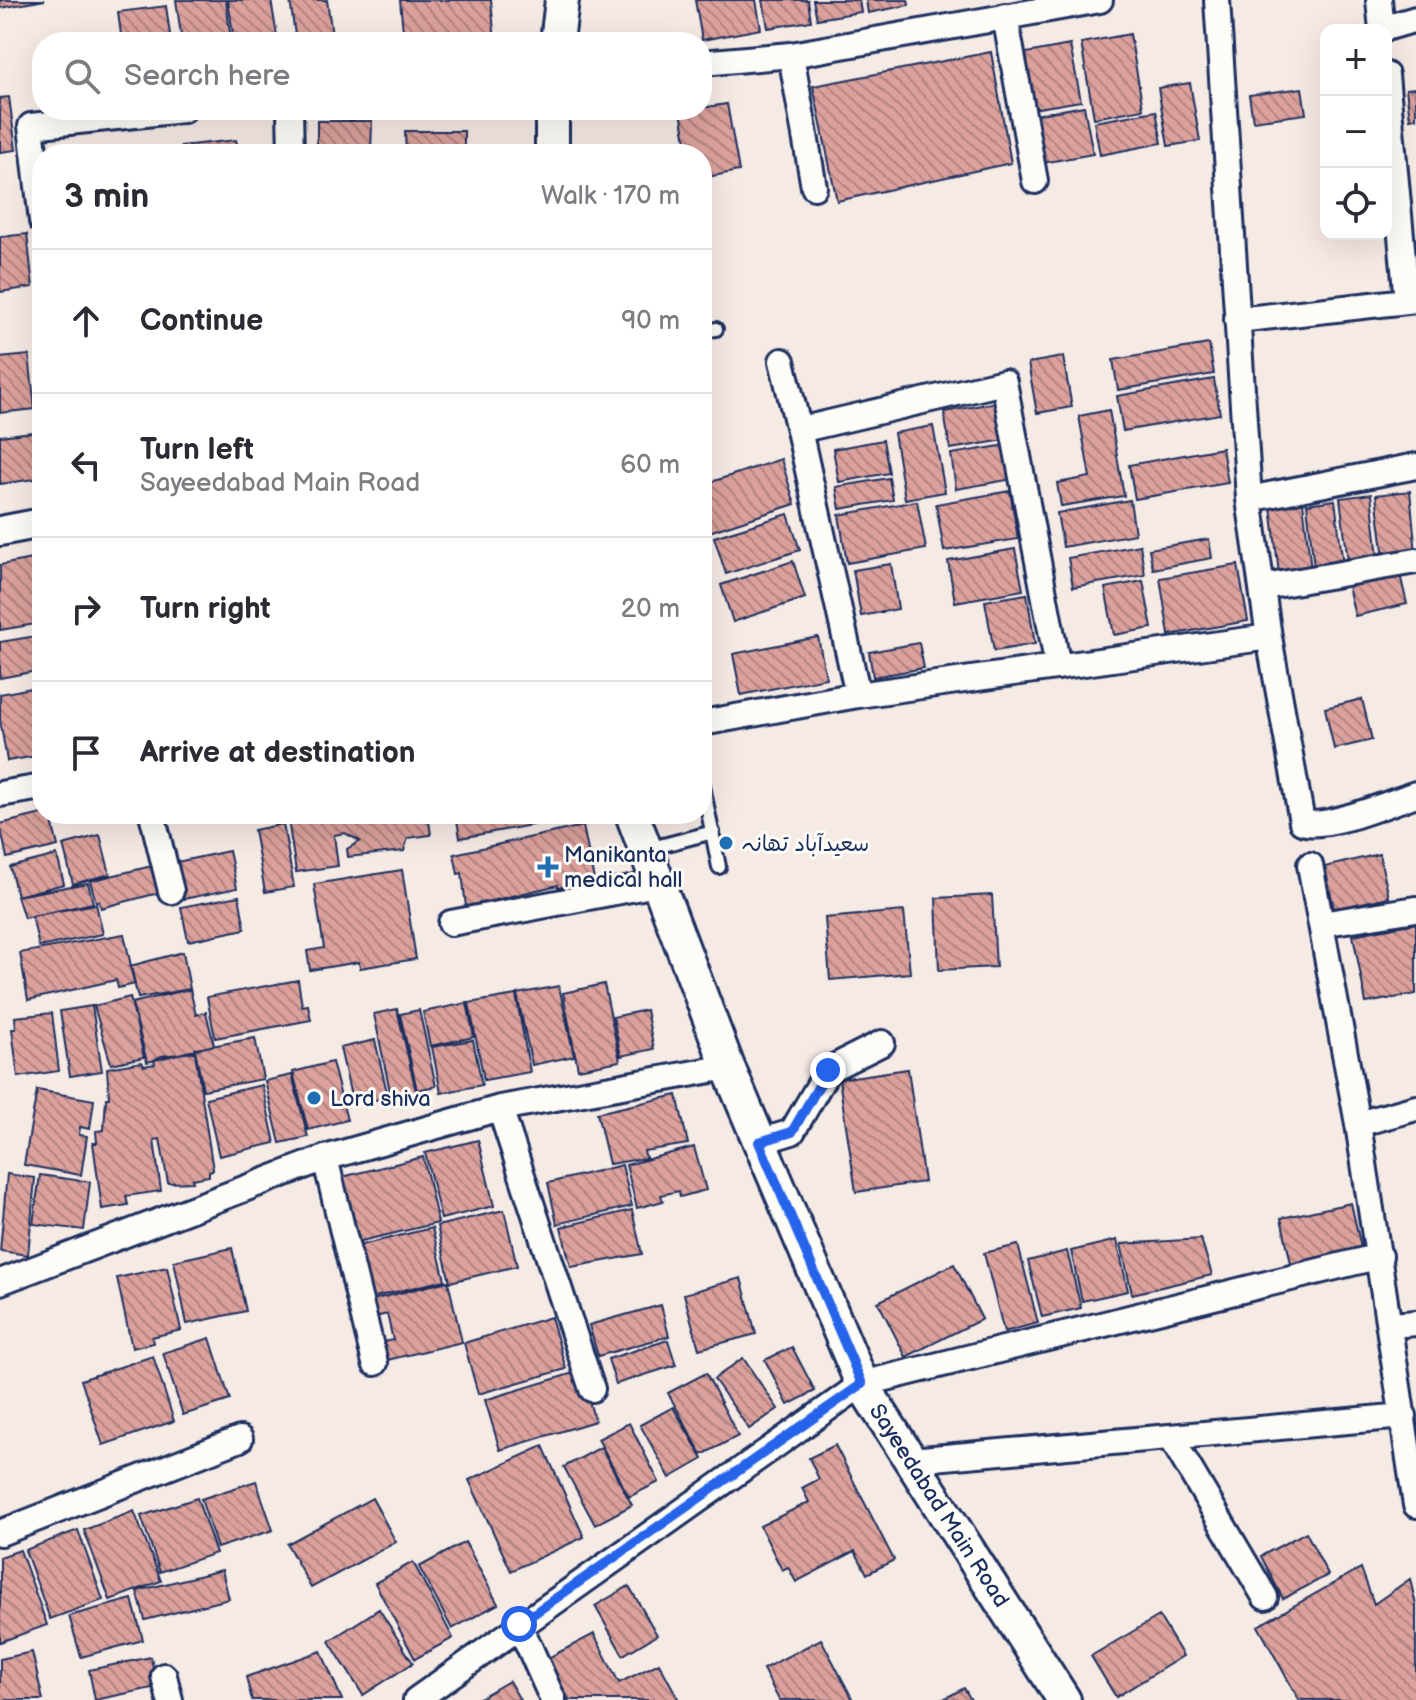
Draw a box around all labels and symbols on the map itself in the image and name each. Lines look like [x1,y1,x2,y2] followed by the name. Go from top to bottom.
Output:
[742,831,869,858] place label: سعیدآباد تھانہ
[717,834,735,852] marker: سعیدآباد تھانہ
[564,842,682,894] place label: Manikanta medical hall
[539,858,557,876] marker: Manikanta medical hall
[810,1052,846,1088] route end
[330,1086,431,1113] place label: Lord shiva
[305,1089,323,1107] marker: Lord shiva
[863,1399,1015,1613] street label: Sayeedabad Main Road
[501,1606,537,1642] route start

